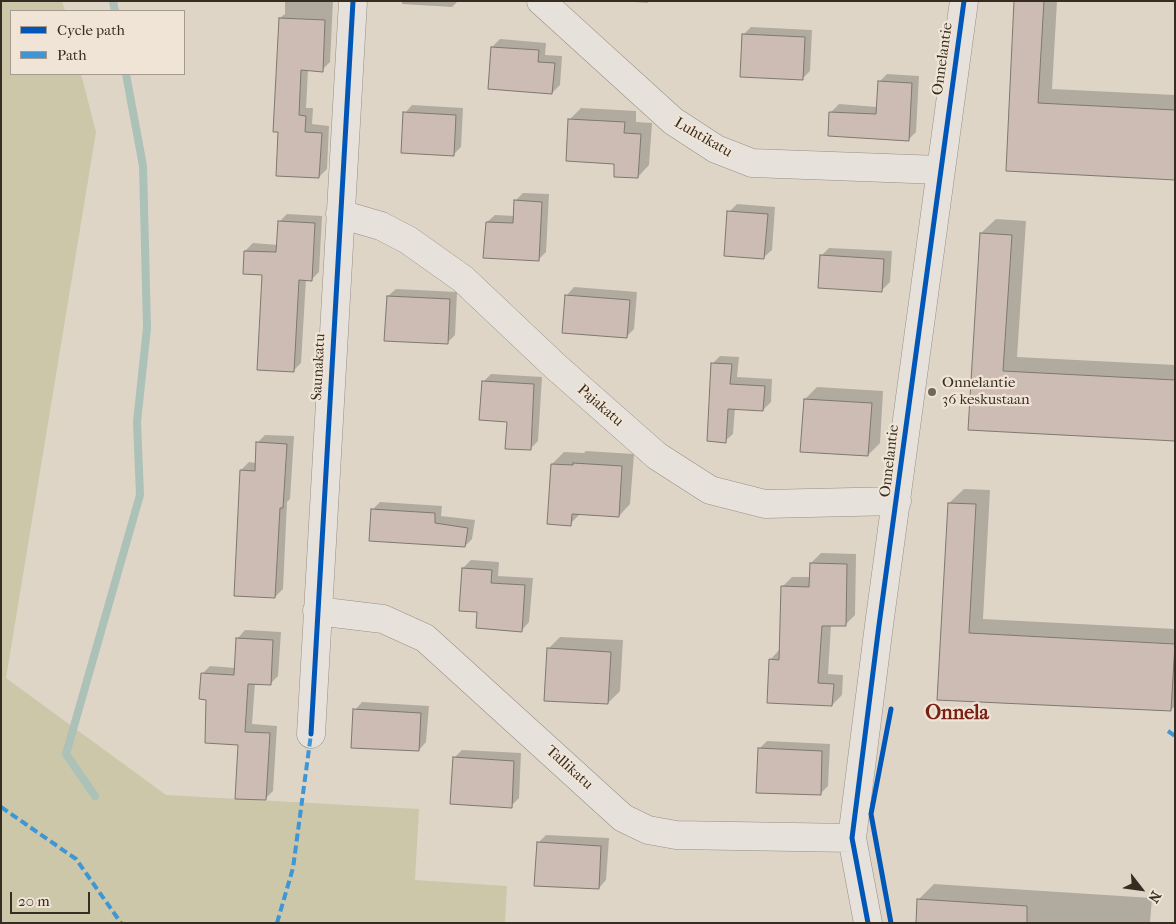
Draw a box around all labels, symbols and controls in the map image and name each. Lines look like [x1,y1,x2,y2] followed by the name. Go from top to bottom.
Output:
[10,10,185,75] legend
[57,21,125,39] text: Cycle path
[929,21,957,97] street label: Onnelantie
[57,46,87,64] text: Path
[671,114,735,162] street label: Luhtikatu
[308,333,330,401] street label: Saunakatu
[942,374,1030,409] place label: Onnelantie 36 keskustaan
[573,381,627,431] street label: Pajakatu
[926,386,938,398] marker: Onnelantie 36 keskustaan
[877,423,903,499] street label: Onnelantie
[925,702,989,726] district label: Onnela
[542,742,596,794] street label: Tallikatu
[1116,864,1166,914] north arrow
[12,882,92,914] scale bar
[1144,888,1164,906] text: N
[18,892,50,910] text: 20 m

